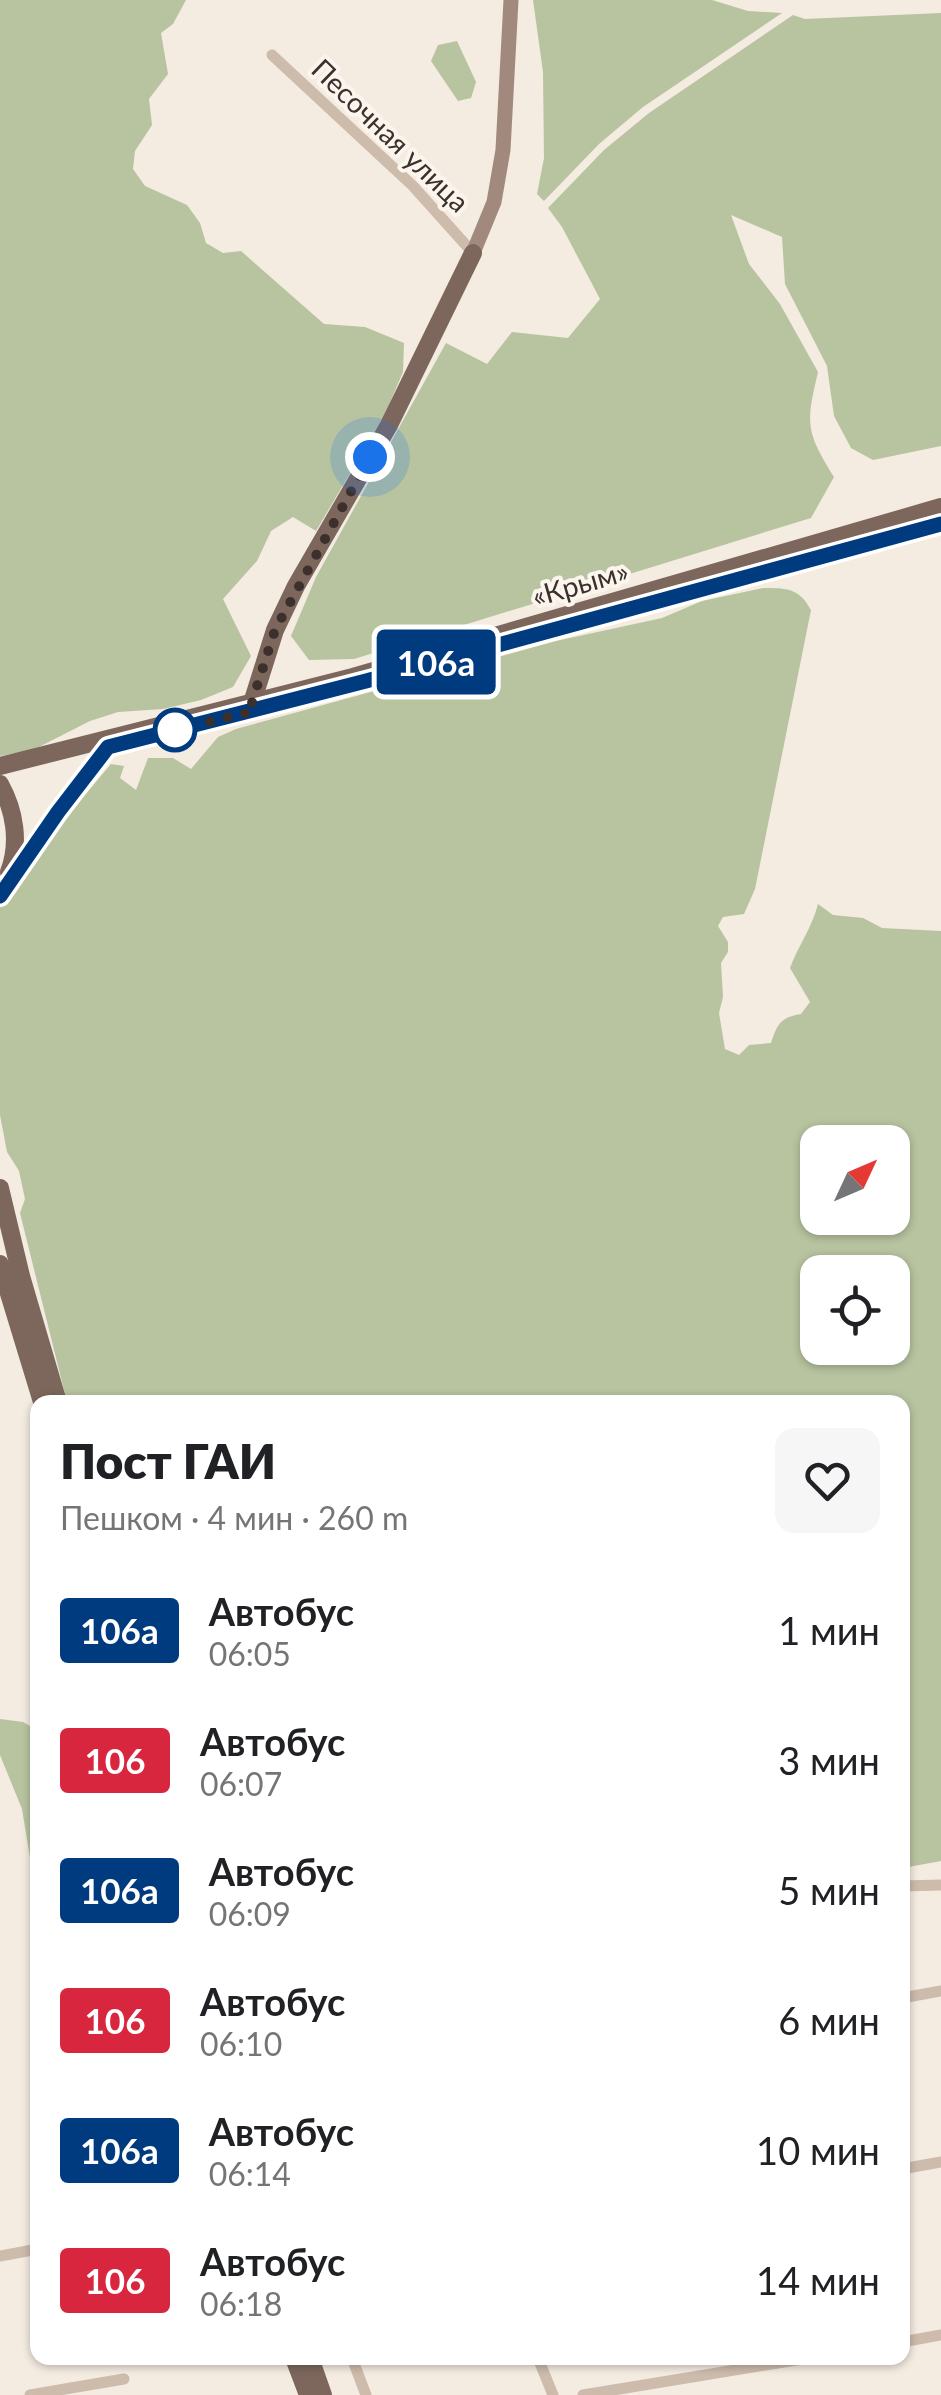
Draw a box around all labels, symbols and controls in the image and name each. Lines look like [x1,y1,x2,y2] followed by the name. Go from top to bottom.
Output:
[305,51,477,219] street label: Песочная улица
[345,432,395,482] your location
[528,553,632,613] street label: «Крым»
[366,630,506,694] line badge: 106а
[397,641,475,683] text: 106а
[154,709,196,751] unlabelled marker
[800,1125,910,1235] north arrow
[800,1125,910,1365] map controls
[800,1255,910,1365] button: locate
[775,1428,880,1533] button: heart
[60,1432,276,1489] text: Пост ГАИ
[60,1498,408,1537] text: Пешком · 4 мин · 260 m
[209,1588,354,1634] text: Автобус
[778,1607,880,1653] text: 1 мин
[80,1609,159,1651] text: 106а
[209,1634,291,1673] text: 06:05
[200,1718,345,1764] text: Автобус
[778,1737,880,1783] text: 3 мин
[85,1739,145,1781] text: 106
[200,1764,282,1803] text: 06:07
[209,1848,354,1894] text: Автобус
[778,1867,880,1913] text: 5 мин
[80,1869,159,1911] text: 106а
[209,1894,291,1933] text: 06:09
[200,1978,345,2024] text: Автобус
[778,1997,880,2043] text: 6 мин
[85,1999,145,2041] text: 106
[200,2024,282,2063] text: 06:10
[209,2108,354,2154] text: Автобус
[756,2127,880,2173] text: 10 мин
[80,2129,159,2171] text: 106а
[209,2154,291,2193] text: 06:14
[200,2238,345,2284] text: Автобус
[756,2257,880,2303] text: 14 мин
[85,2259,145,2301] text: 106
[200,2284,282,2323] text: 06:18

